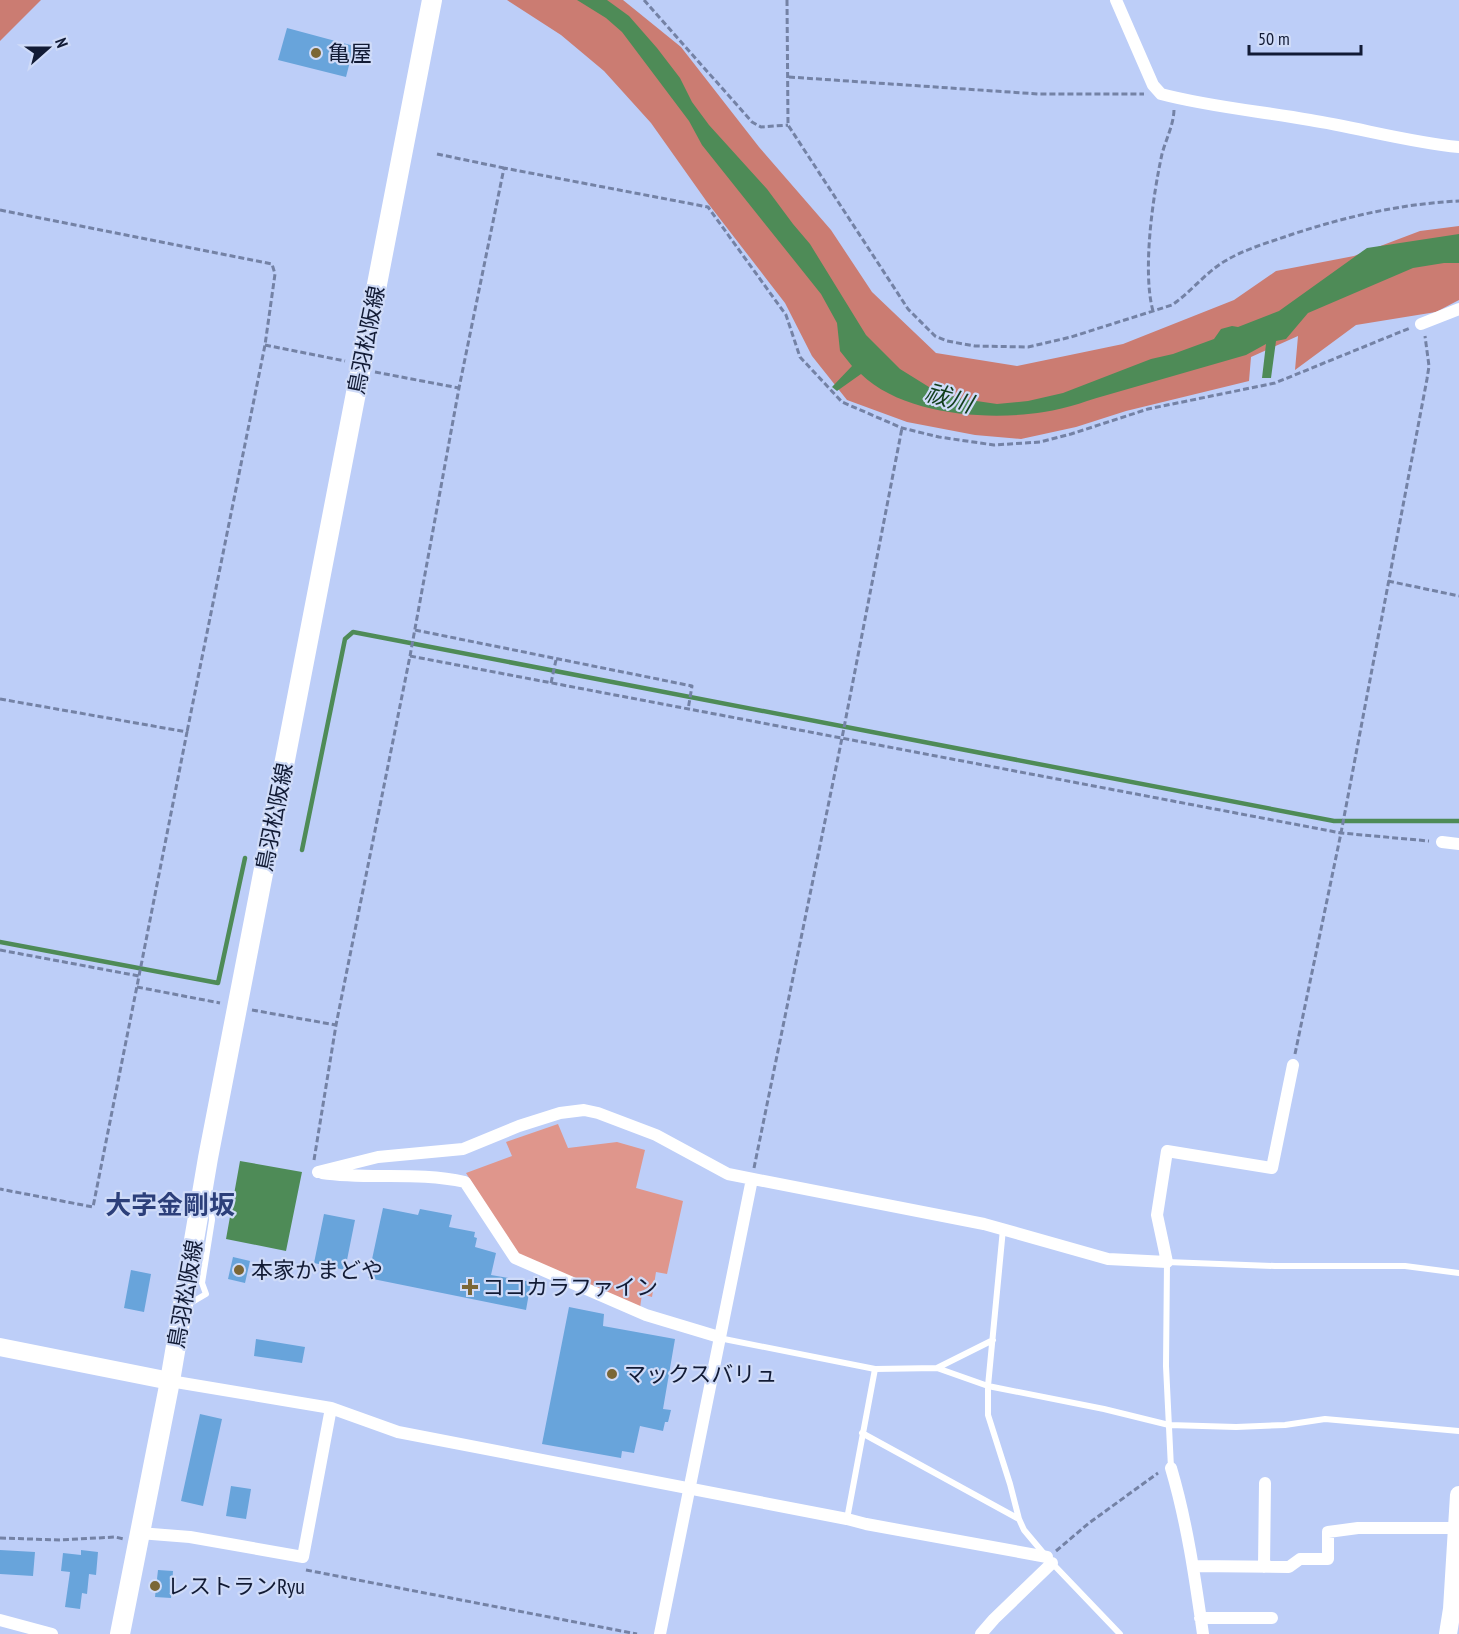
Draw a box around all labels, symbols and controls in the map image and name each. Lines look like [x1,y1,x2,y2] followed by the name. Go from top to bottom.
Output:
[18,18,78,78] north arrow
[1249,18,1362,56] scale bar
[1258,27,1290,50] text: 50 m
[51,35,73,50] text: N
[328,39,372,67] place label: 亀屋
[309,46,323,60] marker: 亀屋
[342,283,390,397] street label: 鳥羽松阪線
[922,376,979,420] water label: 祓川
[250,760,298,874] street label: 鳥羽松阪線
[105,1188,235,1221] district label: 大字金剛坂
[162,1237,208,1351] street label: 鳥羽松阪線
[251,1256,383,1284] place label: 本家かまどや
[232,1263,246,1277] marker: 本家かまどや
[482,1273,658,1301] place label: ココカラファイン
[463,1280,477,1294] marker: ココカラファイン
[624,1360,777,1388] place label: マックスバリュ
[605,1367,619,1381] marker: マックスバリュ
[167,1572,305,1600] place label: レストランRyu
[148,1579,162,1593] marker: レストランRyu

